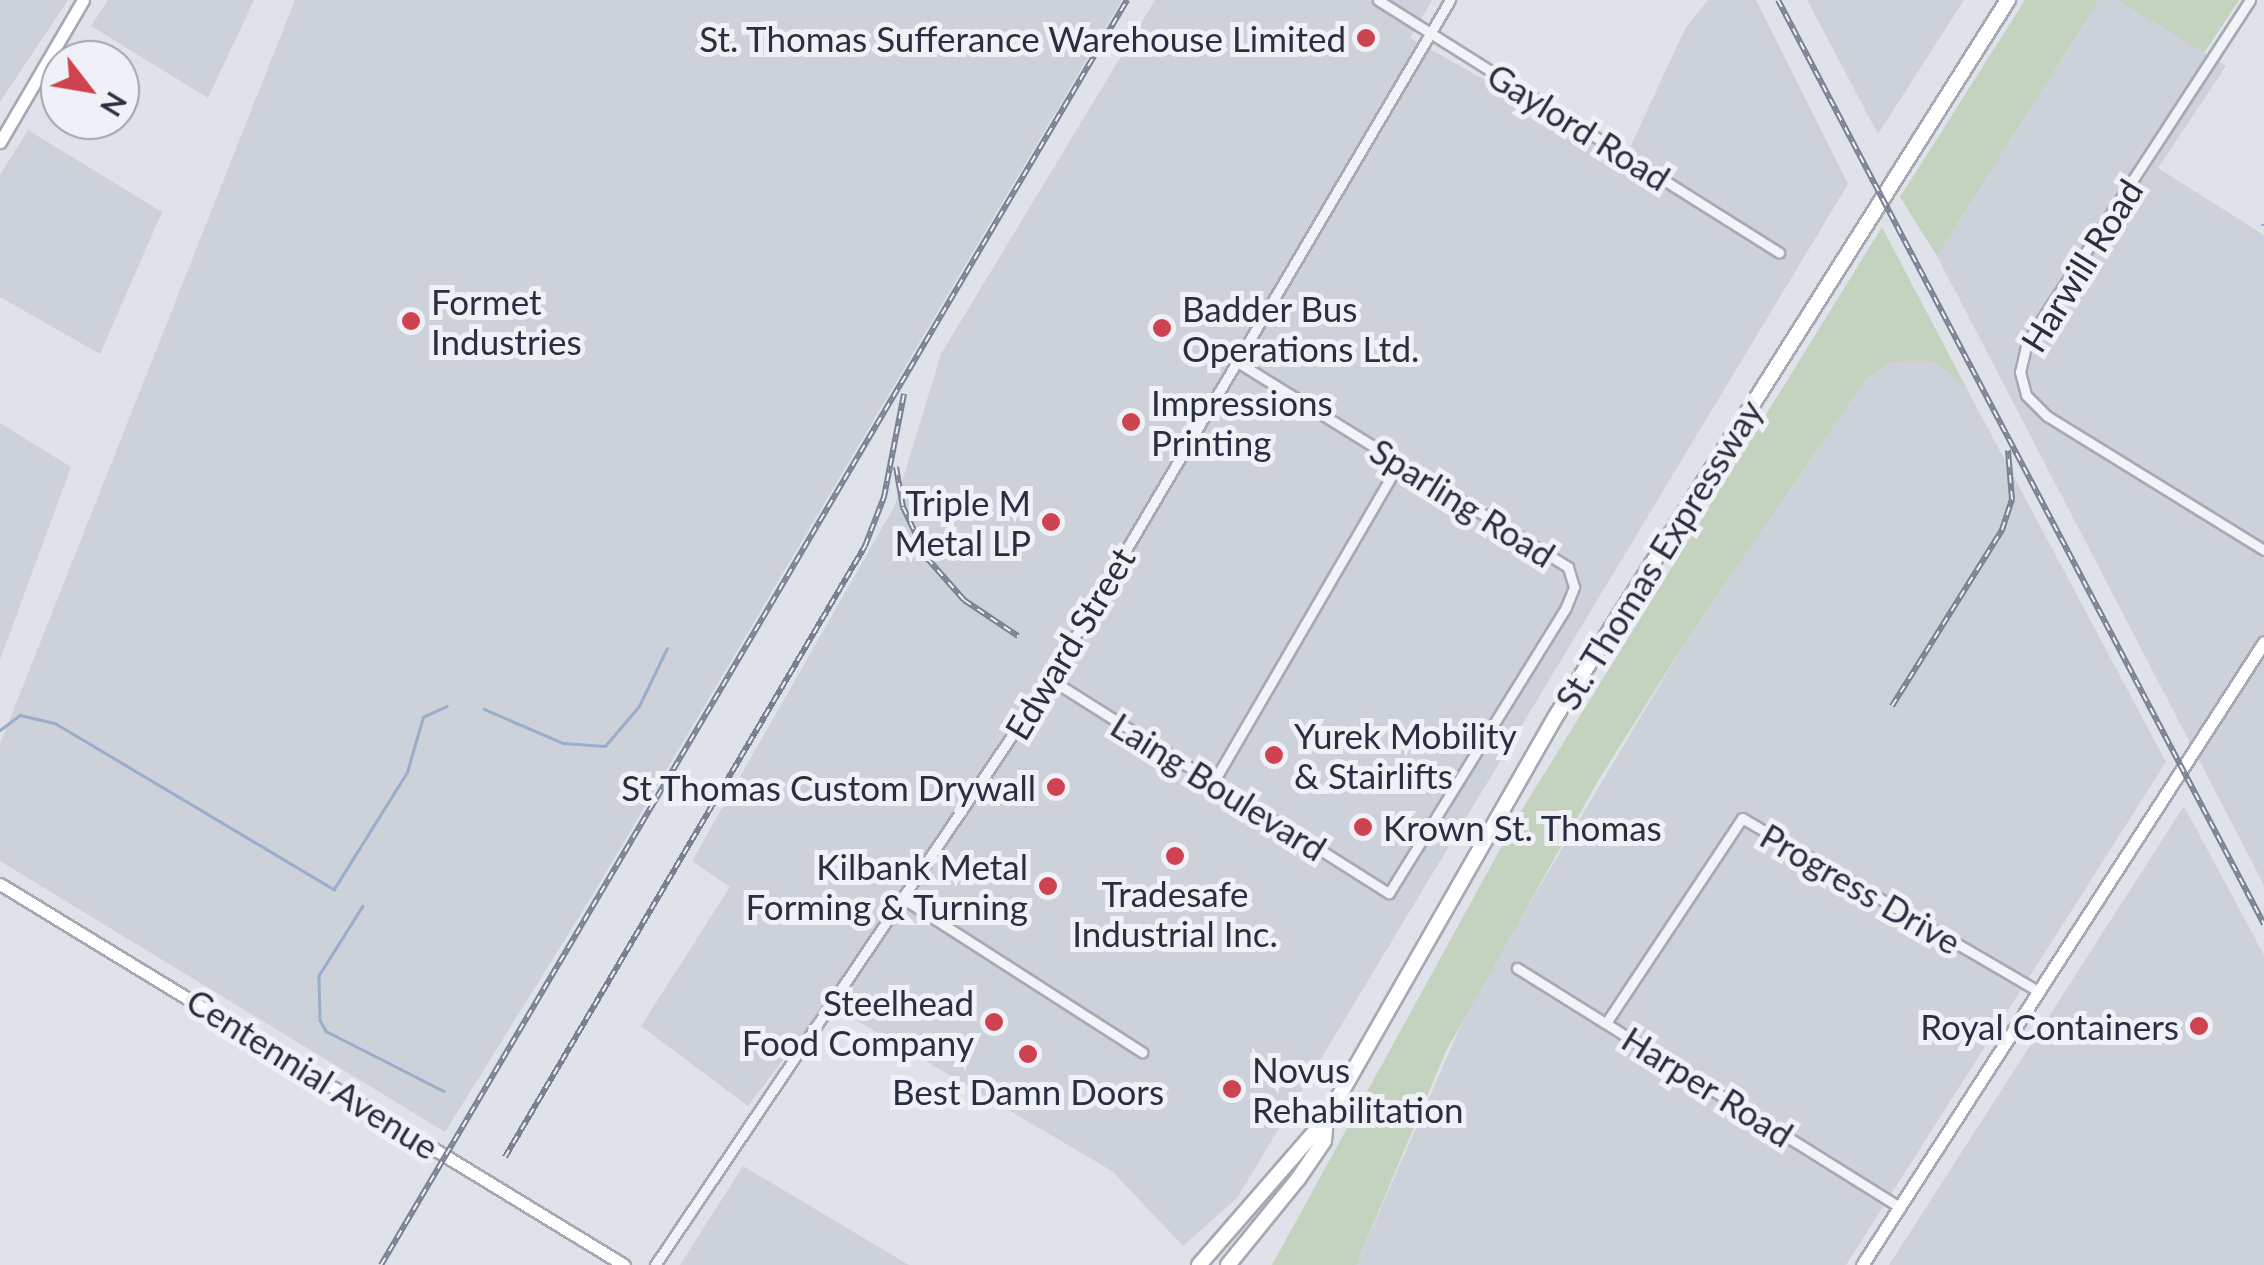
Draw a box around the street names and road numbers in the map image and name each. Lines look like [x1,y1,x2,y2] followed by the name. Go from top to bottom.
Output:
[1480,53,1678,199] street label: Gaylord Road
[2011,171,2151,359] street label: Harwill Road
[1545,391,1771,717] street label: St. Thomas Expressway
[1363,429,1563,575] street label: Sparling Road
[995,539,1143,747] street label: Edward Street
[1104,703,1334,869] street label: Laing Boulevard
[1754,814,1968,962] street label: Progress Drive
[179,978,447,1168] street label: Centennial Avenue
[1615,1017,1801,1155] street label: Harper Road

